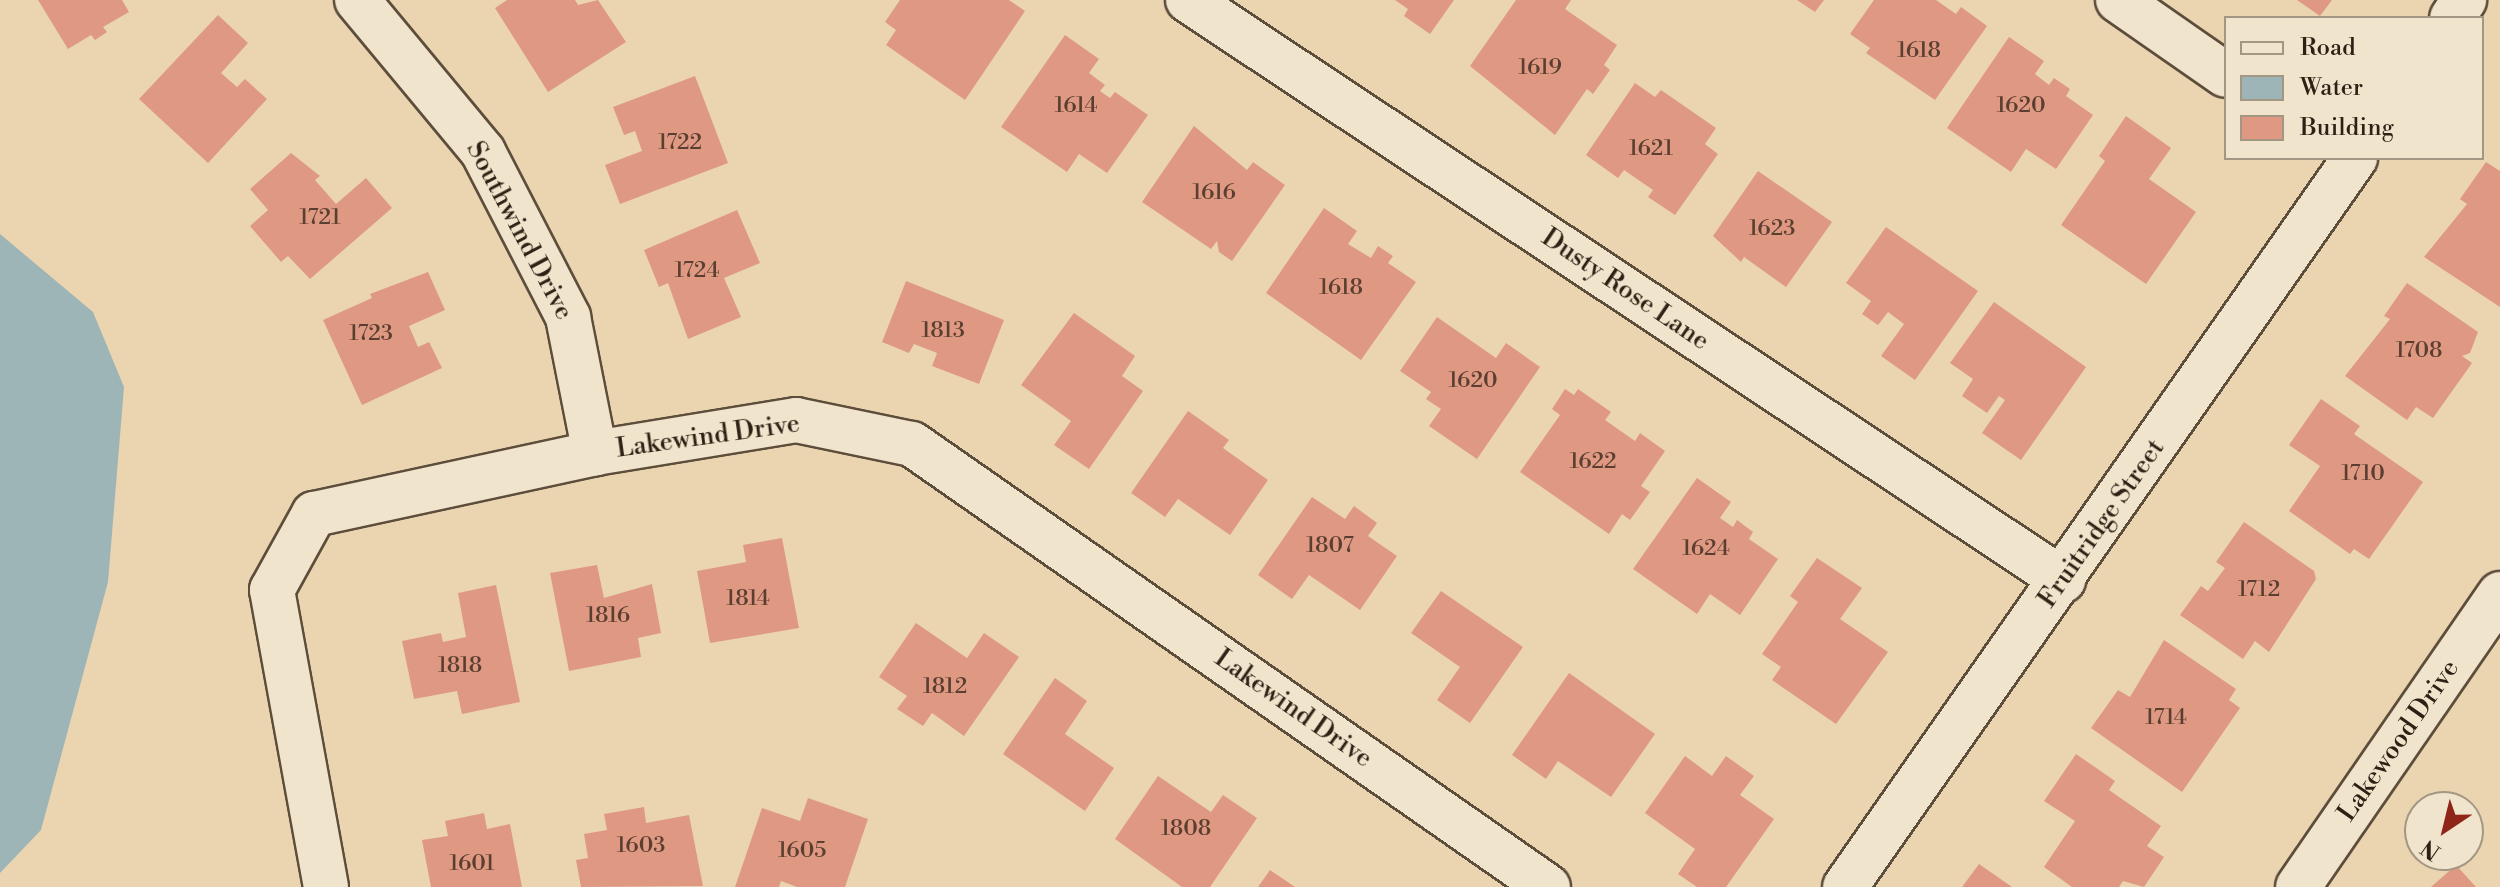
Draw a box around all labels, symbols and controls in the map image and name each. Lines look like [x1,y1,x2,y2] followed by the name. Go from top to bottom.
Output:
[2224,16,2484,160] legend
[2300,33,2356,63] text: Road
[1897,38,1941,64] house number: 1618
[1518,55,1562,81] house number: 1619
[2300,73,2363,103] text: Water
[1054,93,1098,119] house number: 1614
[1996,93,2046,119] house number: 1620
[2300,113,2394,143] text: Building
[658,130,702,156] house number: 1722
[459,136,579,326] street label: Southwind Drive
[1629,136,1673,162] house number: 1621
[1192,180,1236,206] house number: 1616
[299,205,341,231] house number: 1721
[1749,216,1795,242] house number: 1623
[1535,223,1715,357] street label: Dusty Rose Lane
[675,258,719,284] house number: 1724
[1319,275,1363,301] house number: 1618
[921,318,965,344] house number: 1813
[349,321,393,347] house number: 1723
[2396,338,2442,364] house number: 1708
[1448,368,1498,394] house number: 1620
[614,409,802,465] street label: Lakewind Drive
[2032,434,2172,614] street label: Fruitridge Street
[1569,449,1617,475] house number: 1622
[2341,461,2385,487] house number: 1710
[1306,533,1354,559] house number: 1807
[1682,536,1730,562] house number: 1624
[2238,577,2280,603] house number: 1712
[726,586,770,612] house number: 1814
[586,603,630,629] house number: 1816
[1208,643,1378,775] street label: Lakewind Drive
[438,653,482,679] house number: 1818
[2332,654,2466,828] street label: Lakewood Drive
[923,674,967,700] house number: 1812
[2145,705,2187,731] house number: 1714
[2404,791,2484,871] north arrow
[1161,816,1211,842] house number: 1808
[617,833,665,859] house number: 1603
[2416,833,2446,865] text: N
[778,838,826,864] house number: 1605
[449,851,495,877] house number: 1601

